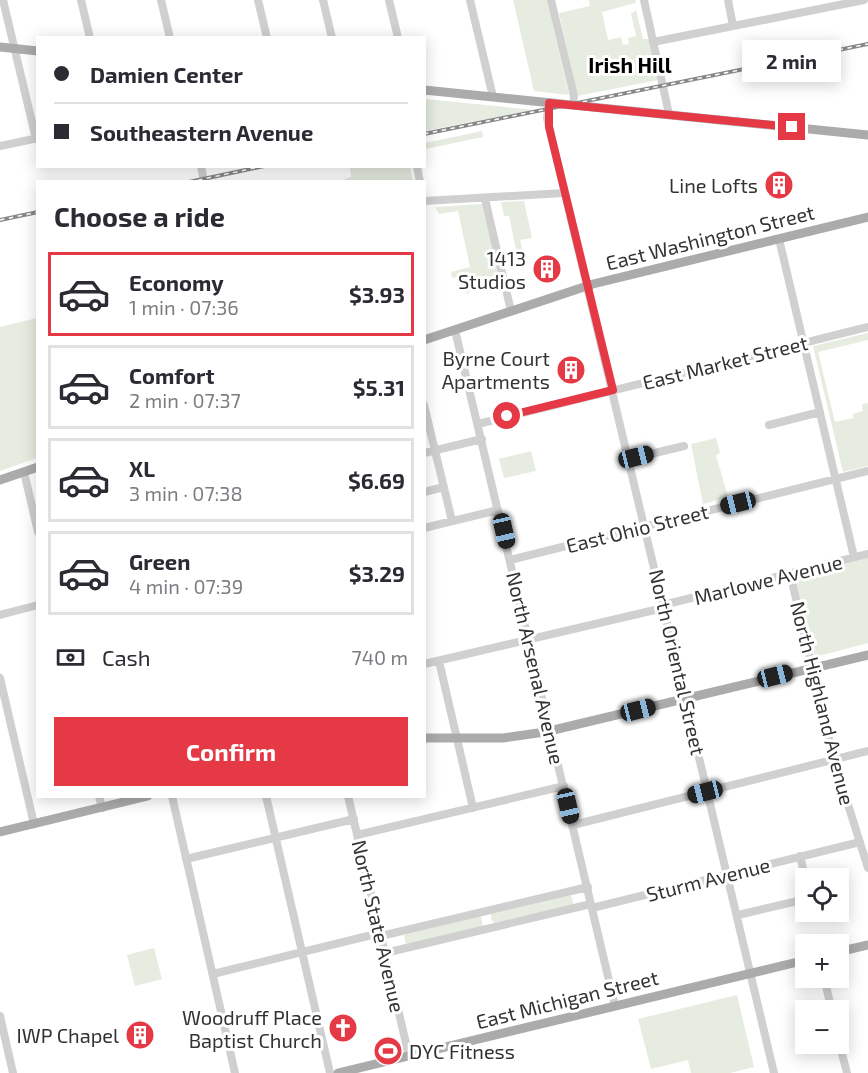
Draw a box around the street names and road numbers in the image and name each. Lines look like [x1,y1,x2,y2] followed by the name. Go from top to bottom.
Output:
[603,199,817,275] street label: East Washington Street
[640,330,810,394] street label: East Market Street
[563,499,711,557] street label: East Ohio Street
[691,549,845,609] street label: Marlowe Avenue
[645,567,711,758] street label: North Oriental Street
[502,569,570,767] street label: North Arsenal Avenue
[786,599,860,807] street label: North Highland Avenue
[347,837,411,1015] street label: North State Avenue
[644,852,772,906] street label: Sturm Avenue
[473,965,661,1033] street label: East Michigan Street

